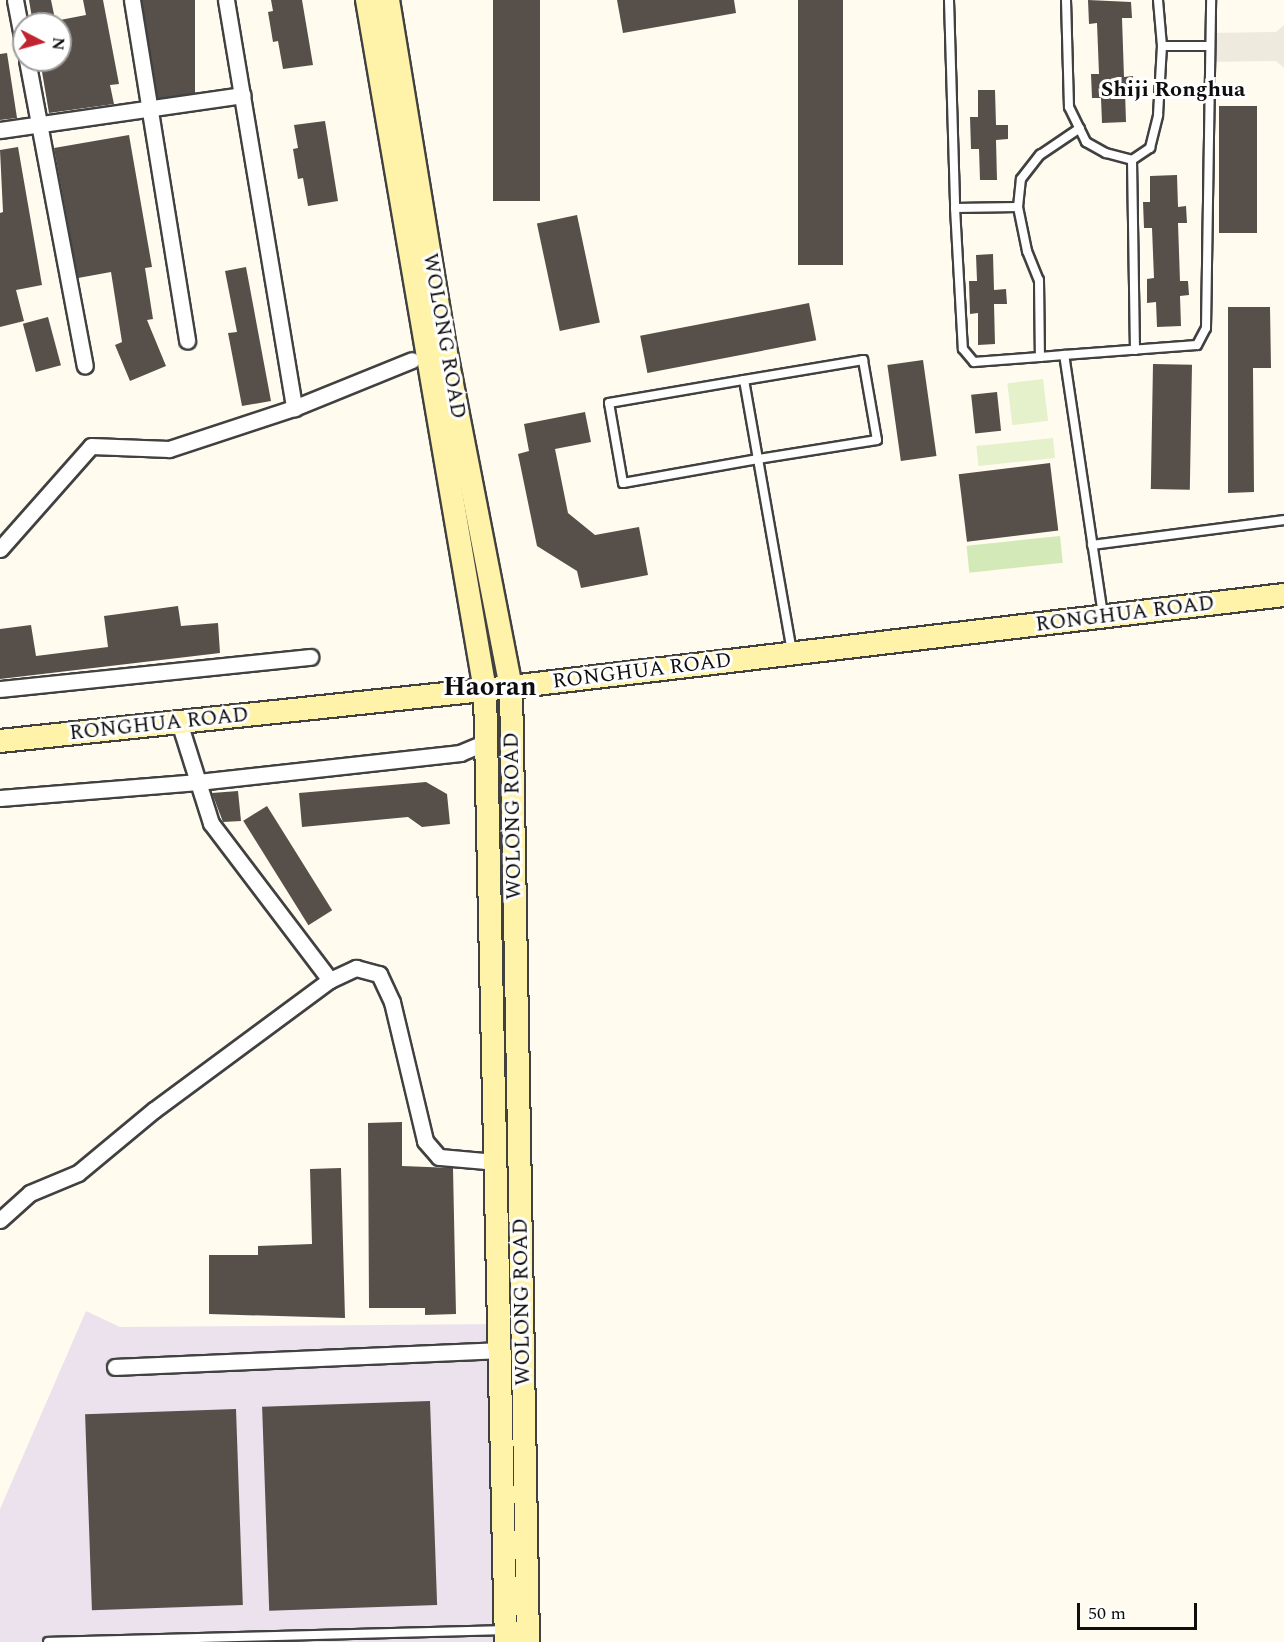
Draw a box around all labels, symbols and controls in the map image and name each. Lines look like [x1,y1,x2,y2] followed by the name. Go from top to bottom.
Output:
[12,12,72,72] north arrow
[45,36,71,51] text: N
[1101,77,1245,103] district label: Shiji Ronghua
[417,251,471,421] street label: WOLONG ROAD
[1034,591,1216,637] street label: RONGHUA ROAD
[551,648,733,694] street label: RONGHUA ROAD
[443,672,537,704] district label: Haoran
[68,702,250,746] street label: RONGHUA ROAD
[499,732,527,900] street label: WOLONG ROAD
[508,1218,536,1386] street label: WOLONG ROAD
[1080,1591,1200,1629] scale bar
[1088,1600,1126,1627] text: 50 m

